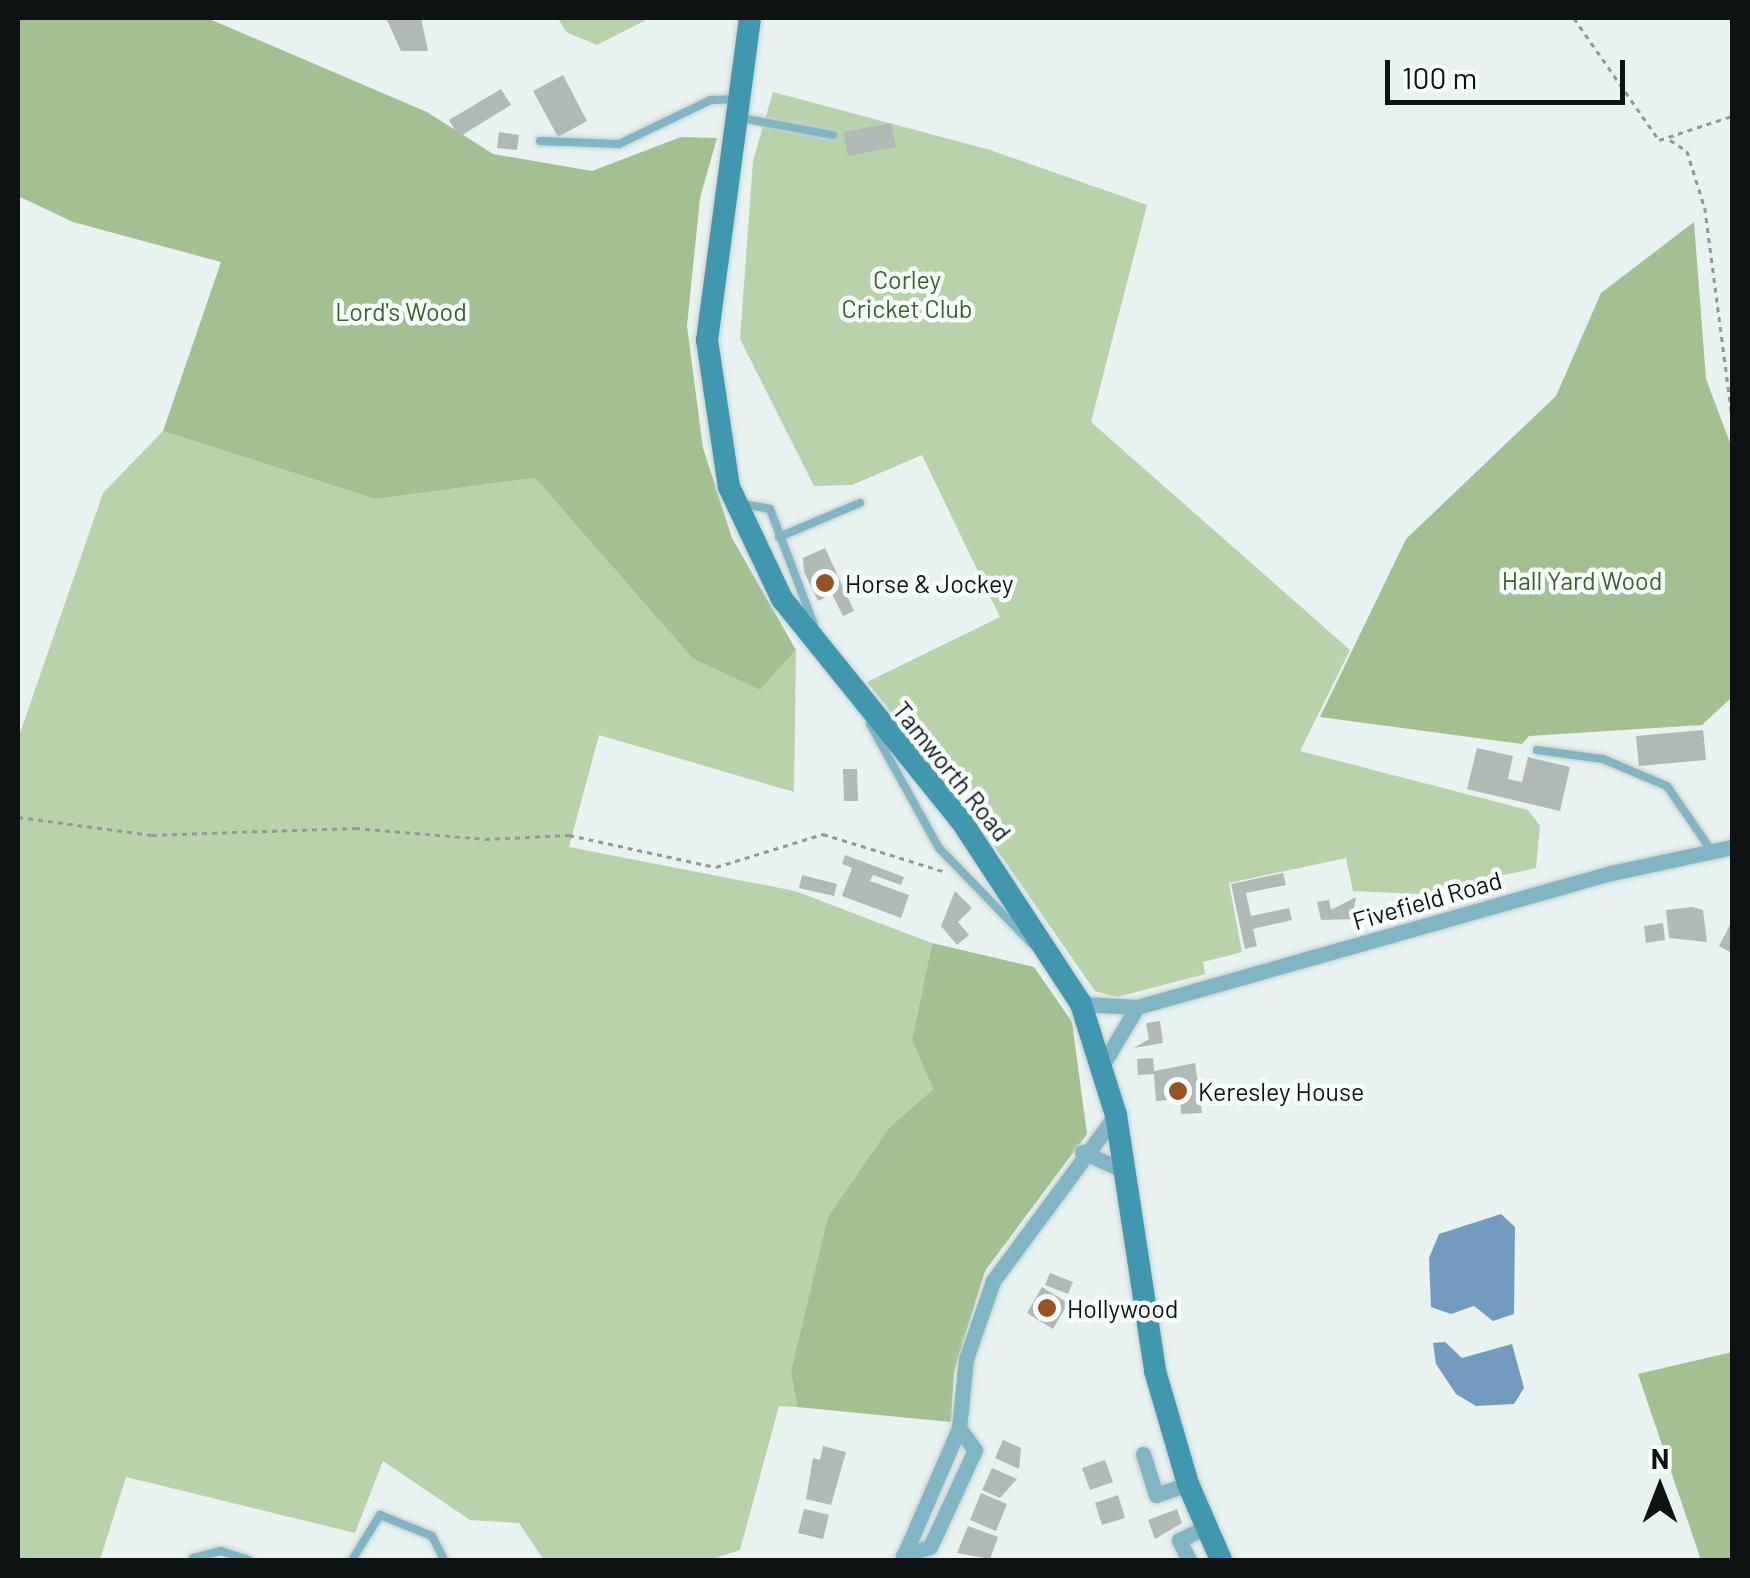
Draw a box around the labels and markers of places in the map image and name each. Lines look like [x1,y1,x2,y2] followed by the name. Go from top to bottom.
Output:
[845,568,1013,598] place label: Horse & Jockey
[814,572,836,594] marker: Horse & Jockey
[1198,1076,1364,1106] place label: Keresley House
[1167,1080,1189,1102] marker: Keresley House
[1067,1293,1178,1323] place label: Hollywood
[1036,1297,1058,1319] marker: Hollywood

